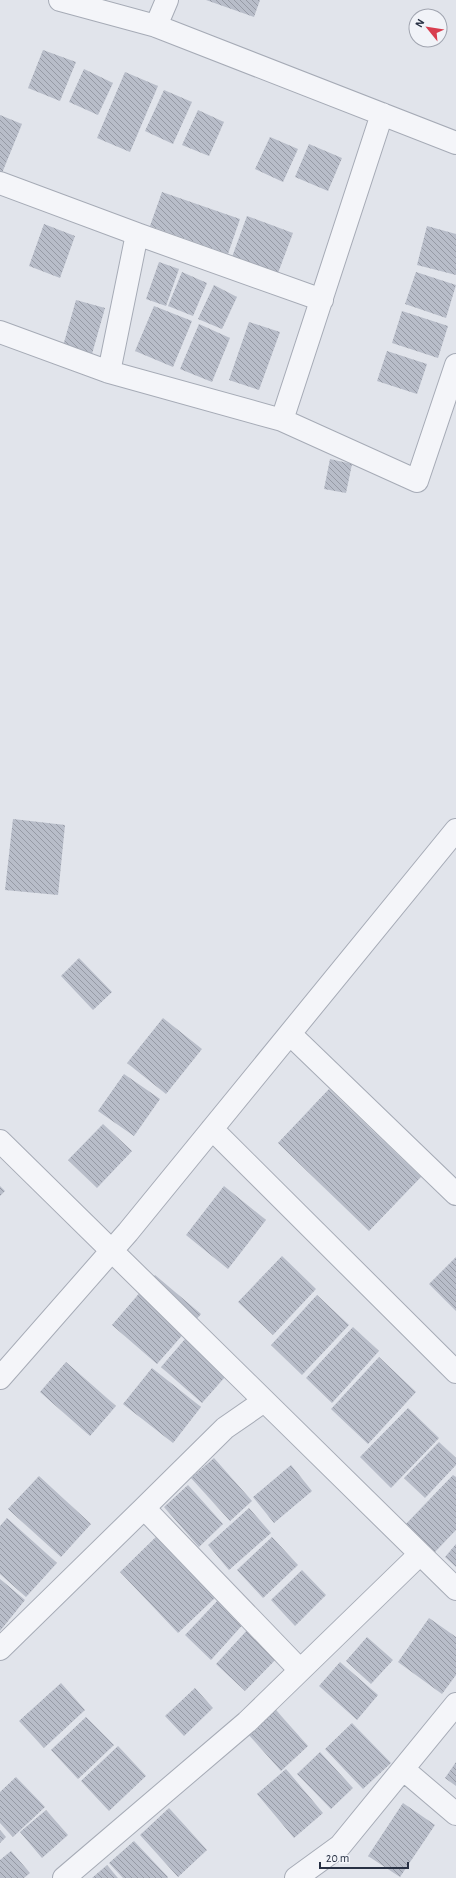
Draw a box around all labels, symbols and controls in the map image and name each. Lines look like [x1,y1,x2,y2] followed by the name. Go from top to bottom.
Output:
[408,8,448,48] north arrow
[413,17,426,29] text: N
[320,1844,408,1870] scale bar
[326,1852,349,1864] text: 20 m

